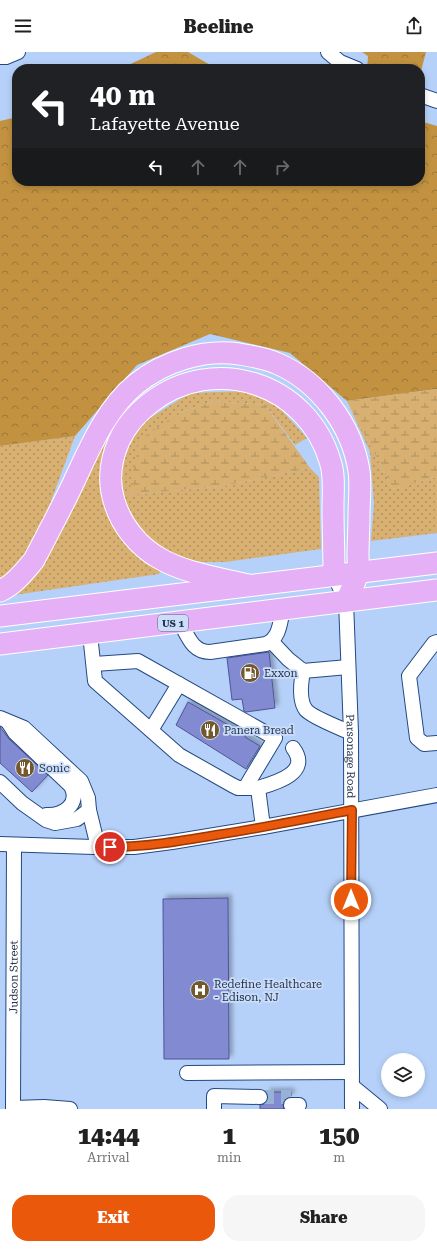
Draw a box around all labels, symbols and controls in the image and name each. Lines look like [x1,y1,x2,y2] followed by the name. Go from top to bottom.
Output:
[12,15,34,37] icon: menu
[403,15,425,37] icon: share
[183,16,254,37] text: Beeline
[90,79,155,112] text: 40 m
[24,80,76,132] icon: left
[90,113,240,134] text: Lafayette Avenue
[145,156,167,178] icon: left
[187,156,209,178] icon: ahead
[229,156,251,178] icon: ahead
[271,156,293,178] icon: right
[158,615,188,631] road number: US 1
[239,662,261,684] fuel station icon: Exxon
[264,667,298,680] place label: Exxon
[343,714,357,798] street label: Parsonage Road
[199,719,221,741] restaurant icon: Panera Bread
[224,724,294,737] place label: Panera Bread
[14,757,36,779] restaurant icon: Sonic
[39,762,70,775] place label: Sonic
[93,830,127,864] pin
[99,836,121,858] icon: arrive
[330,879,372,921] position arrow
[7,940,21,1014] street label: Judson Street
[214,978,322,1004] place label: Redefine Healthcare - Edison, NJ
[189,979,211,1001] hospital icon: Redefine Healthcare - Edison, NJ
[381,1053,425,1097] map controls
[381,1053,425,1097] button: layers
[78,1122,139,1150] text: 14:44
[222,1122,236,1150] text: 1
[319,1122,359,1150] text: 150
[87,1150,130,1165] text: Arrival
[217,1150,241,1165] text: min
[333,1150,345,1165] text: m
[12,1195,215,1241] button: Exit
[223,1195,425,1241] button: Share

